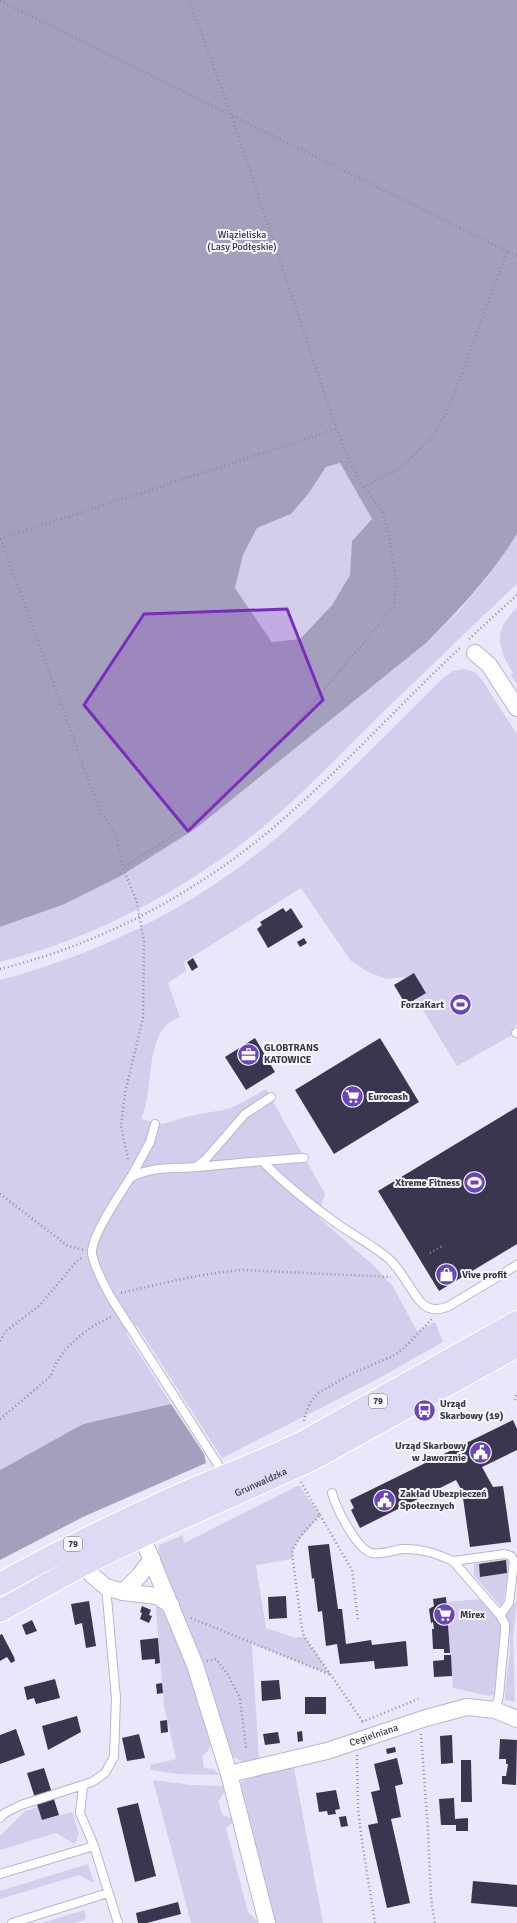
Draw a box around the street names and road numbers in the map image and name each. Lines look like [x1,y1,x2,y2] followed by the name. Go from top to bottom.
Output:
[369,1394,387,1408] road number: 79
[233,1466,289,1499] street label: Grunwaldzka
[64,1537,82,1551] road number: 79
[348,1722,400,1749] street label: Cegielniana

